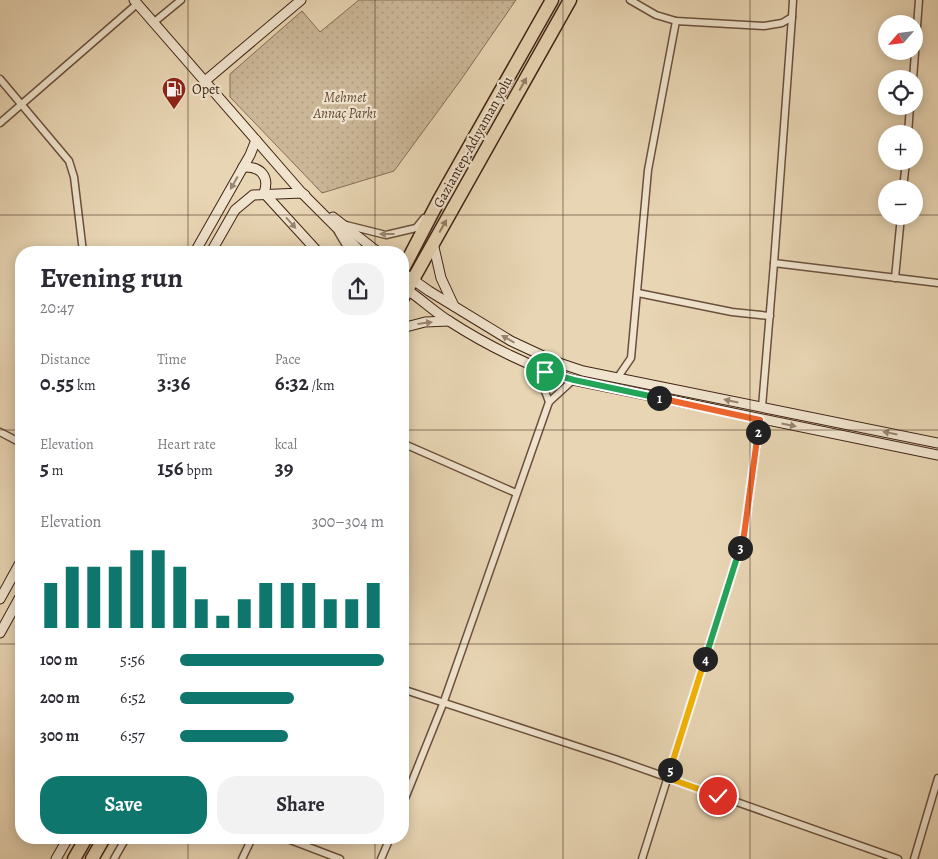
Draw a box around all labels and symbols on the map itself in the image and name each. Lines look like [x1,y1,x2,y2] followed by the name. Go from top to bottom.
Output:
[878,15,922,60] north arrow
[429,72,517,211] street label: Gaziantep-Adıyaman yolu
[161,76,187,110] fuel station icon: Opet
[518,77,527,91] one-way arrow
[192,80,220,99] place label: Opet
[312,88,377,123] park label: Mehmet Annaç Parkı
[230,176,238,191] one-way arrow
[285,216,297,228] one-way arrow
[439,219,448,232] one-way arrow
[379,230,395,238] one-way arrow
[418,319,434,327] one-way arrow
[501,335,515,344] one-way arrow
[524,351,566,393] pin
[646,386,672,410] pin: 1
[723,397,738,405] one-way arrow
[746,420,770,444] pin: 2
[782,422,798,430] one-way arrow
[883,429,898,437] one-way arrow
[728,536,752,560] pin: 3
[692,646,718,672] pin: 4
[658,758,682,782] pin: 5
[697,775,739,817] pin

